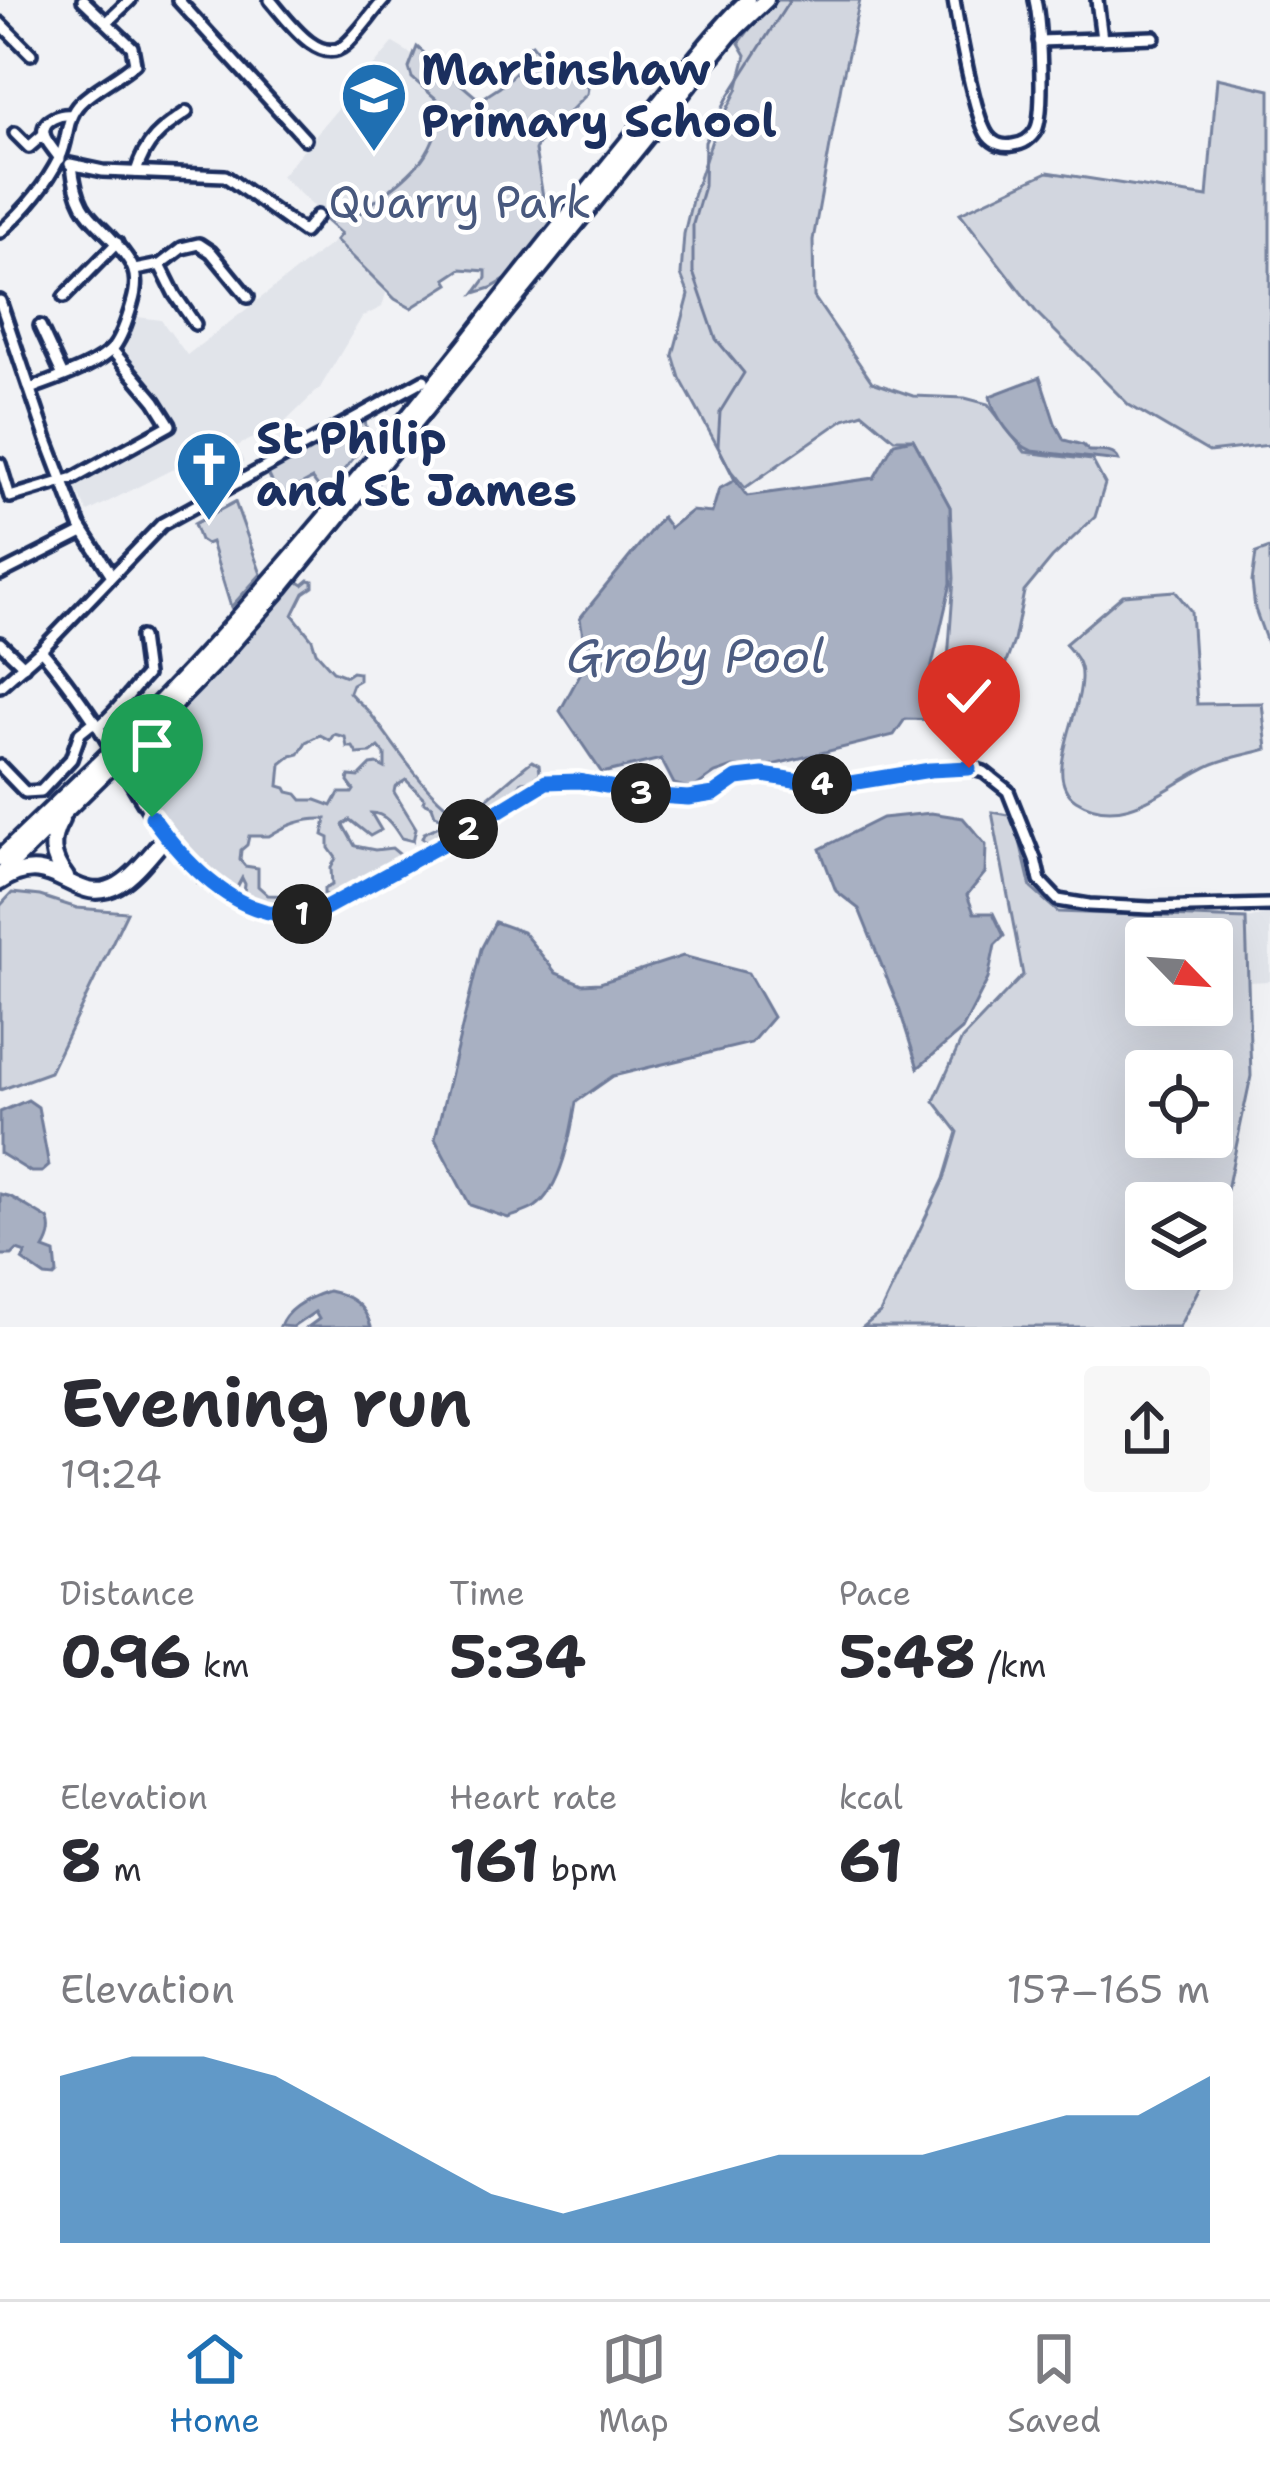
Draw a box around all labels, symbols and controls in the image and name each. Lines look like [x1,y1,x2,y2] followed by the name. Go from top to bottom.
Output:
[421,39,777,151] place label: Martinshaw Primary School
[339,60,409,154] school or university icon: Martinshaw Primary School
[328,172,592,232] park label: Quarry Park
[256,408,577,520] place label: St Philip and St James
[174,429,244,523] church icon: St Philip and St James
[566,624,826,688] water label: Groby Pool
[918,645,1020,768] pin
[936,663,1002,729] icon: check
[101,694,203,817] pin
[119,712,185,778] icon: arrive
[792,754,852,814] pin: 4
[810,761,834,806] text: 4
[611,763,671,823] pin: 3
[629,770,653,815] text: 3
[438,799,498,859] pin: 2
[456,806,480,851] text: 2
[272,884,332,944] pin: 1
[294,891,310,936] text: 1
[1125,918,1233,1026] north arrow
[1125,918,1233,1290] map controls
[1125,1050,1233,1158] button: locate
[1125,1182,1233,1290] button: layers
[60,1359,471,1447] text: Evening run
[1084,1366,1210,1492] button: share
[60,1448,162,1500] text: 19:24
[60,1571,195,1616] text: Distance
[449,1571,525,1616] text: Time
[839,1571,911,1616] text: Pace
[60,1616,192,1696] text: 0.96
[449,1616,586,1696] text: 5:34
[839,1616,976,1696] text: 5:48
[192,1643,250,1688] text: km
[976,1643,1046,1688] text: /km
[60,1775,208,1820] text: Elevation
[449,1775,618,1820] text: Heart rate
[839,1775,903,1820] text: kcal
[60,1820,102,1900] text: 8
[449,1820,540,1900] text: 161
[839,1820,903,1900] text: 61
[102,1847,142,1892] text: m
[540,1847,617,1892] text: bpm
[60,1963,235,2015] text: Elevation
[1006,1963,1210,2015] text: 157–165 m
[169,2326,260,2443] tab: Home
[598,2326,669,2443] tab: Map
[1007,2326,1101,2443] tab: Saved

